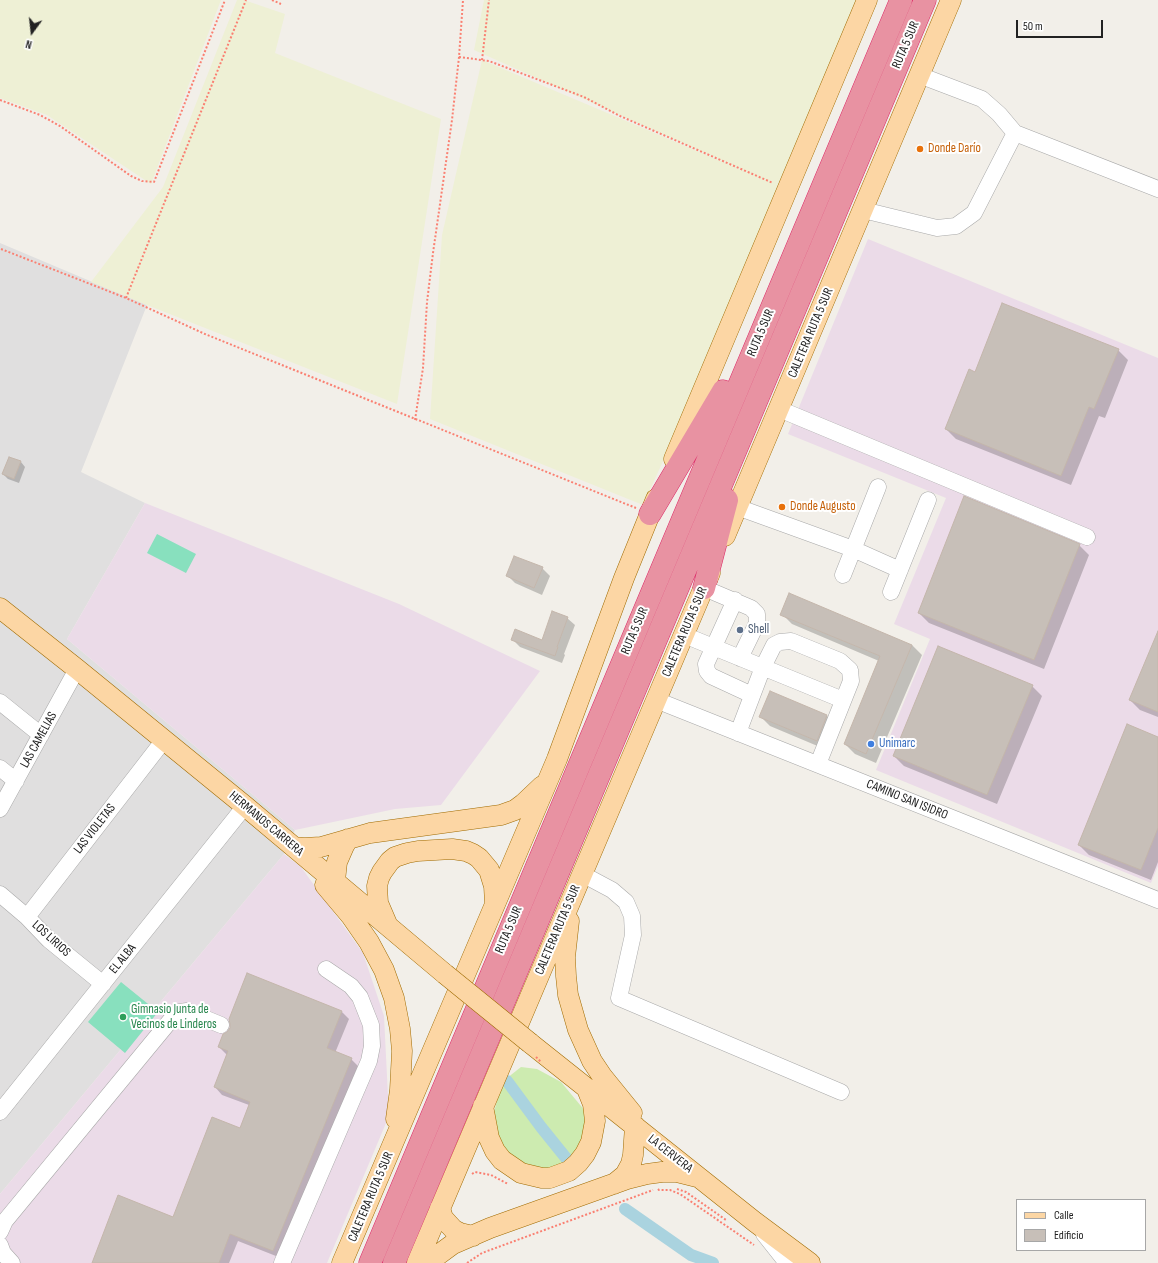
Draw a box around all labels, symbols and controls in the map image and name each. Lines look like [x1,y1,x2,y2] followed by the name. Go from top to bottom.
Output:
[12,12,52,52] north arrow
[1018,12,1105,38] scale bar
[889,19,923,71] street label: RUTA 5 SUR
[1023,19,1043,34] text: 50 m
[24,37,33,51] text: N
[928,141,981,157] place label: Donde Darío
[915,144,925,154] marker: Donde Darío
[785,286,837,380] street label: CALETERA RUTA 5 SUR
[744,307,778,359] street label: RUTA 5 SUR
[790,499,856,515] place label: Donde Augusto
[777,502,787,512] marker: Donde Augusto
[659,585,711,679] street label: CALETERA RUTA 5 SUR
[618,605,652,657] street label: RUTA 5 SUR
[748,622,769,638] place label: Shell
[735,625,745,635] marker: Shell
[17,709,61,771] street label: LAS CAMELIAS
[879,736,915,752] place label: Unimarc
[866,739,876,749] marker: Unimarc
[864,777,950,823] street label: CAMINO SAN ISIDRO
[226,788,306,860] street label: HERMANOS CARRERA
[71,801,119,857] street label: LAS VIOLETAS
[532,883,584,977] street label: CALETERA RUTA 5 SUR
[492,904,526,956] street label: RUTA 5 SUR
[28,918,74,960] street label: LOS LIRIOS
[106,941,140,977] street label: EL ALBA
[131,1002,217,1033] place label: Gimnasio Junta de Vecinos de Linderos
[118,1012,128,1022] marker: Gimnasio Junta de Vecinos de Linderos
[644,1132,696,1176] street label: LA CERVERA
[345,1150,397,1244] street label: CALETERA RUTA 5 SUR
[1016,1199,1146,1251] legend
[1054,1208,1074,1223] text: Calle
[1054,1228,1083,1243] text: Edificio

